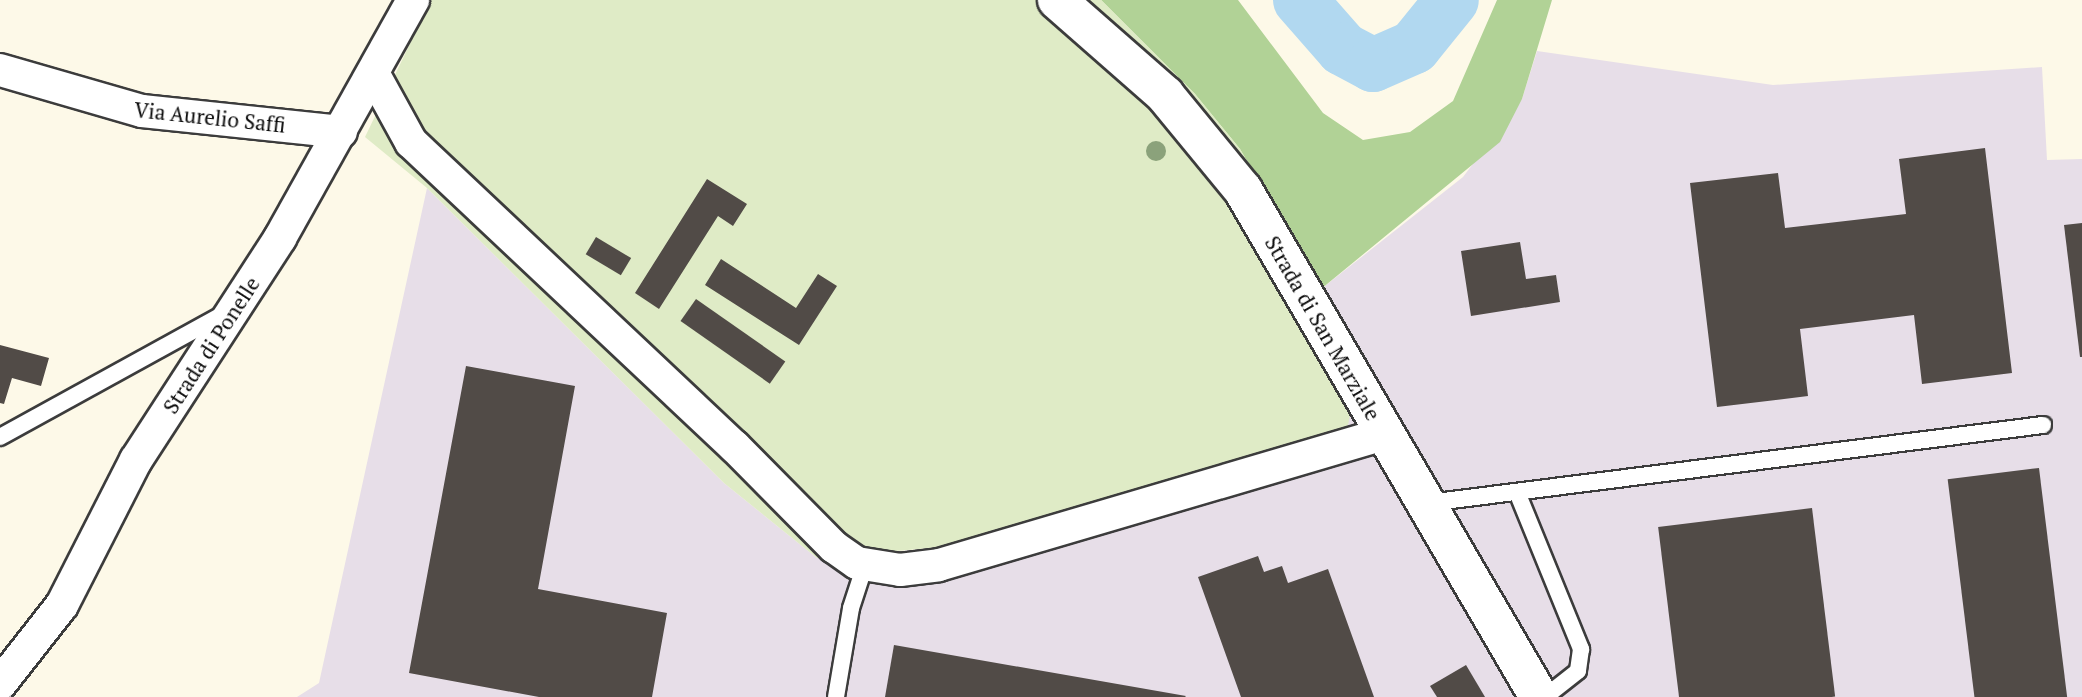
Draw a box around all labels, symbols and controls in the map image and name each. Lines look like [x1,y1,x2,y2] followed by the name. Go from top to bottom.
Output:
[133,97,287,137] street label: Via Aurelio Saffi
[1260,231,1386,425] street label: Strada di San Marziale
[157,272,265,418] street label: Strada di Ponelle

